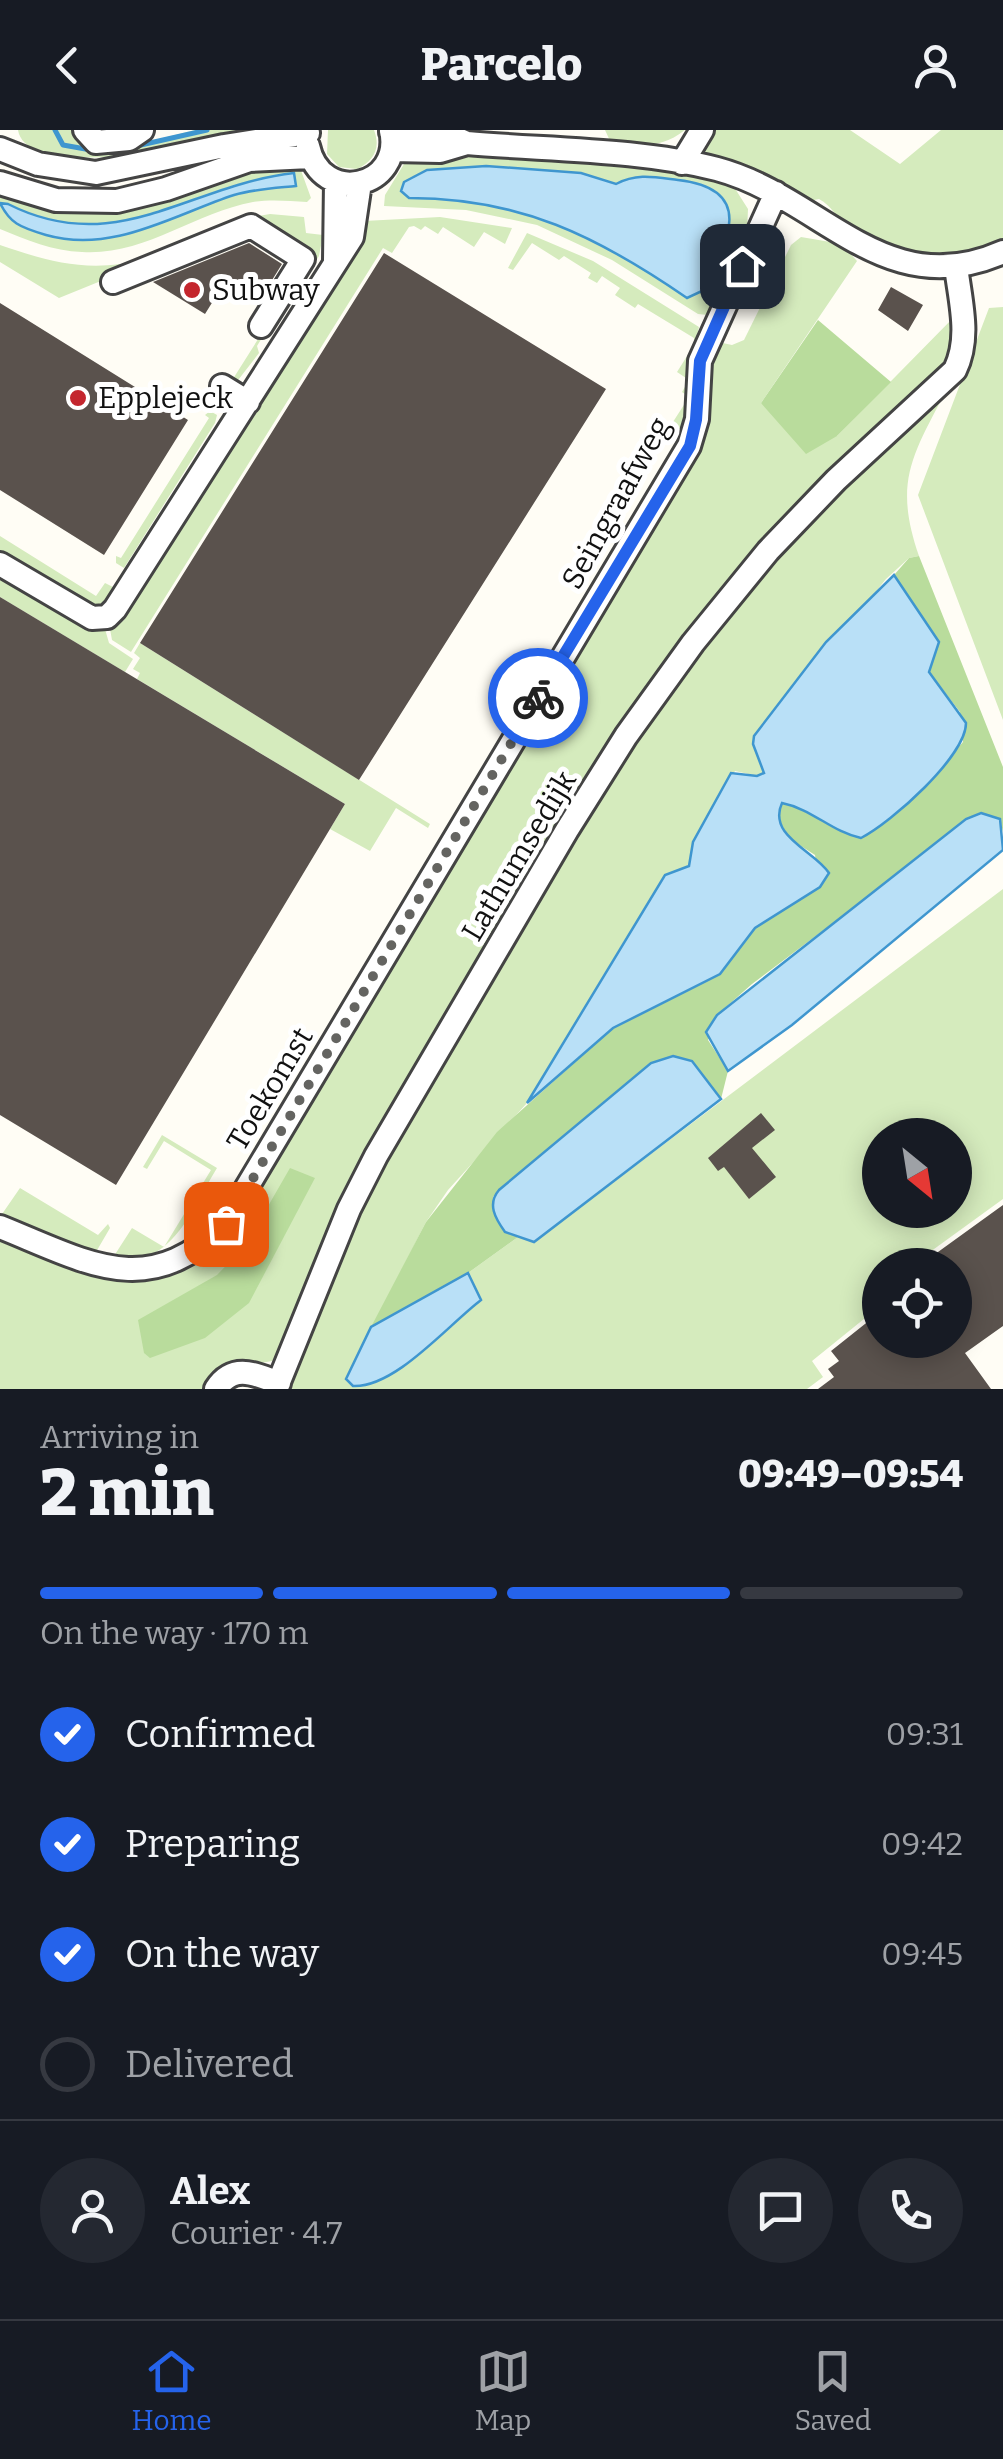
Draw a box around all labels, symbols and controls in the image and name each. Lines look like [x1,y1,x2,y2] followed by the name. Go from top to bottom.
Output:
[40,38,95,93] icon: back
[421,38,582,92] text: Parcelo
[908,38,963,93] icon: person
[700,224,785,309] pin
[715,239,770,294] icon: home
[212,272,320,308] place label: Subway
[181,279,203,301] marker: Subway
[98,380,233,416] place label: Epplejeck
[67,387,89,409] marker: Epplejeck
[554,411,678,595] street label: Seingraafweg
[488,648,588,748] courier
[511,671,566,726] icon: bike
[454,765,584,947] street label: Lathumsedijk
[219,1021,321,1157] street label: Toekomst
[862,1118,972,1228] north arrow
[862,1118,972,1358] map controls
[184,1182,269,1267] pin
[199,1197,254,1252] icon: bag
[862,1248,972,1358] button: locate
[40,1418,199,1456] text: Arriving in
[738,1451,963,1497] text: 09:49–09:54
[40,1454,214,1532] text: 2 min
[40,1614,309,1652] text: On the way · 170 m
[40,1707,95,1762] icon: check
[125,1711,315,1757] text: Confirmed
[886,1715,963,1753] text: 09:31
[40,1817,95,1872] icon: check
[125,1821,300,1867] text: Preparing
[881,1825,963,1863] text: 09:42
[40,1927,95,1982] icon: check
[125,1931,319,1977] text: On the way
[881,1935,963,1973] text: 09:45
[125,2041,294,2087] text: Delivered
[40,2158,145,2263] button: person
[728,2158,833,2263] button: chat
[858,2158,963,2263] button: phone
[170,2168,250,2214] text: Alex
[170,2214,342,2252] text: Courier · 4.7
[132,2344,212,2437] tab: Home
[475,2344,531,2437] tab: Map
[794,2344,871,2437] tab: Saved

